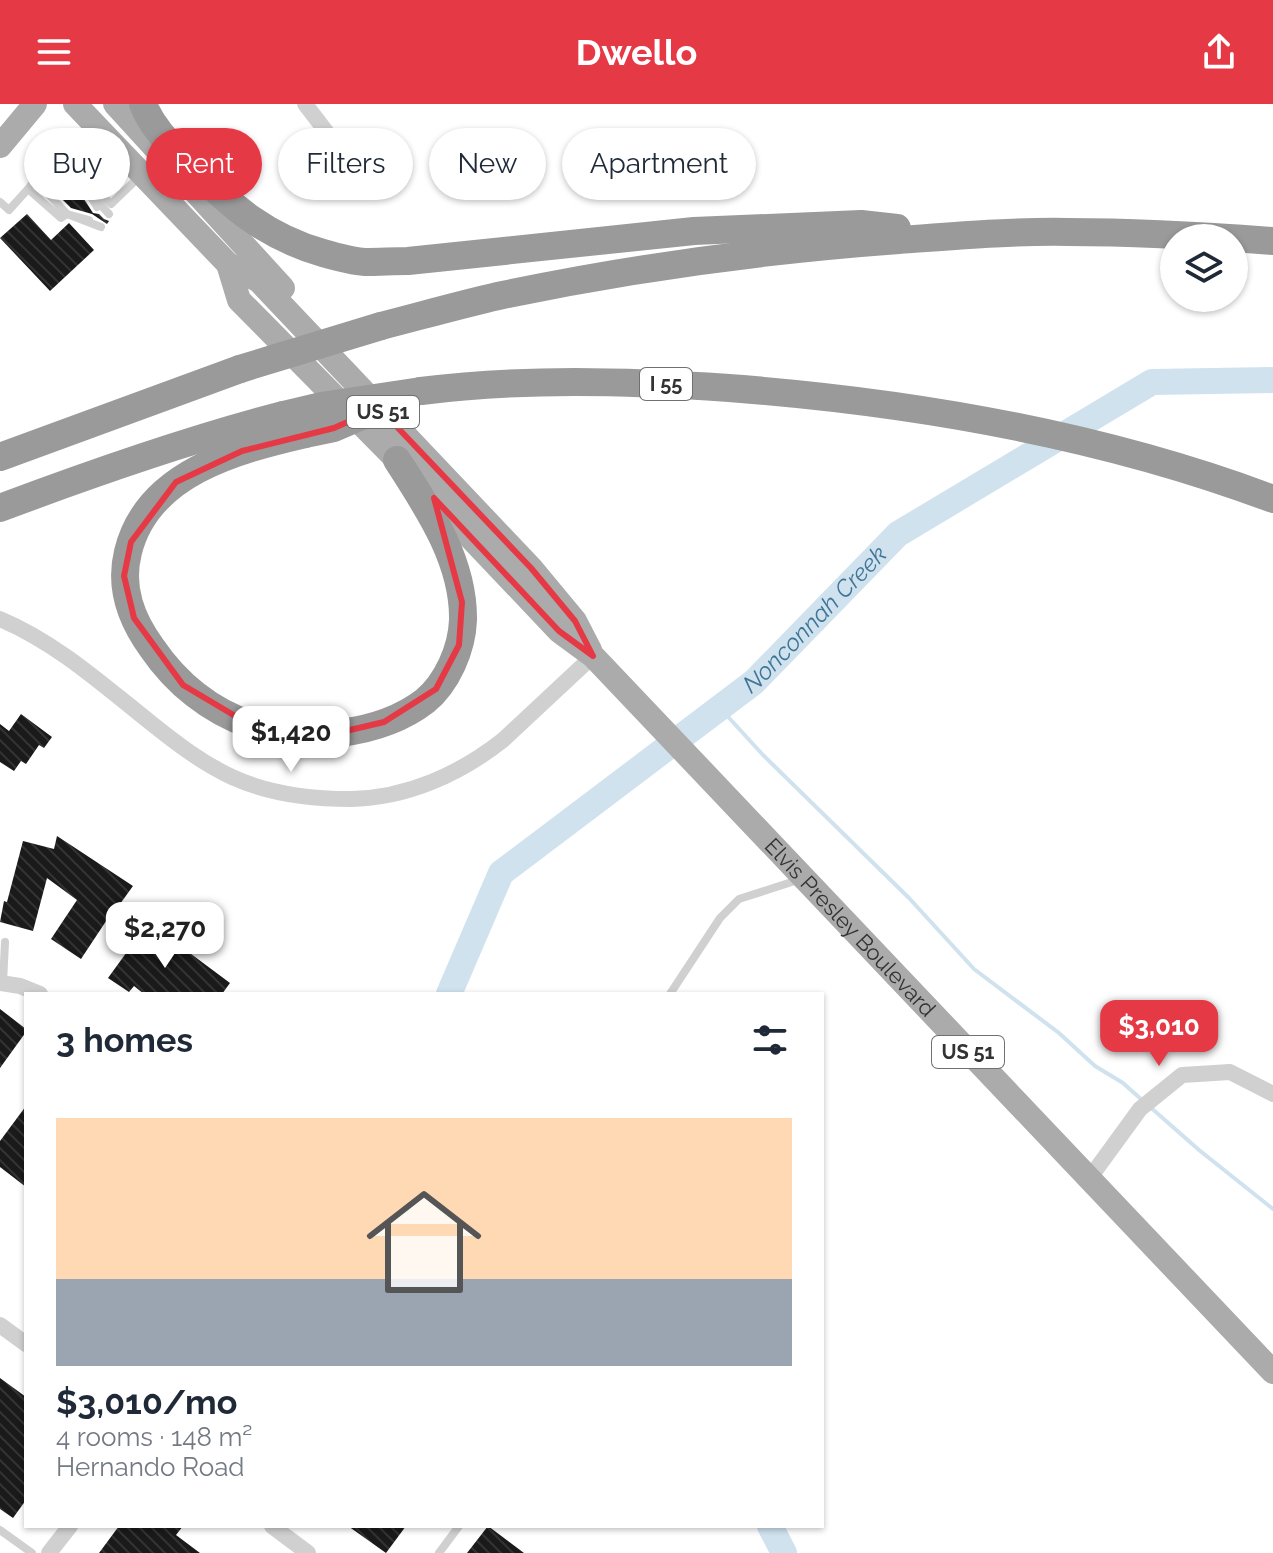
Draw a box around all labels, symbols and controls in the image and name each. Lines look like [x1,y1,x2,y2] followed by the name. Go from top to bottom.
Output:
[32,30,76,74] icon: menu
[1197,30,1241,74] icon: share
[576,31,697,73] text: Dwello
[24,128,130,200] chip: Buy
[146,128,262,200] chip: Rent
[278,128,413,200] chip: Filters
[429,128,546,200] chip: New
[562,128,756,200] chip: Apartment
[1160,224,1248,312] map controls
[1160,224,1248,312] button: layers
[640,368,692,400] road number: I 55
[347,396,419,428] road number: US 51
[737,539,893,699] water label: Nonconnah Creek
[226,706,356,774] pin: $1,420
[251,717,331,747] text: $1,420
[760,832,941,1022] street label: Elvis Presley Boulevard
[100,902,230,970] pin: $2,270
[124,913,206,943] text: $2,270
[1094,1000,1224,1068] pin: $3,010
[1118,1011,1200,1041] text: $3,010
[748,1018,792,1062] icon: filters
[56,1020,193,1060] text: 3 homes
[932,1036,1004,1068] road number: US 51
[352,1170,496,1314] icon: home
[56,1382,237,1422] text: $3,010/mo
[56,1422,252,1452] text: 4 rooms · 148 m²
[56,1452,244,1482] text: Hernando Road

